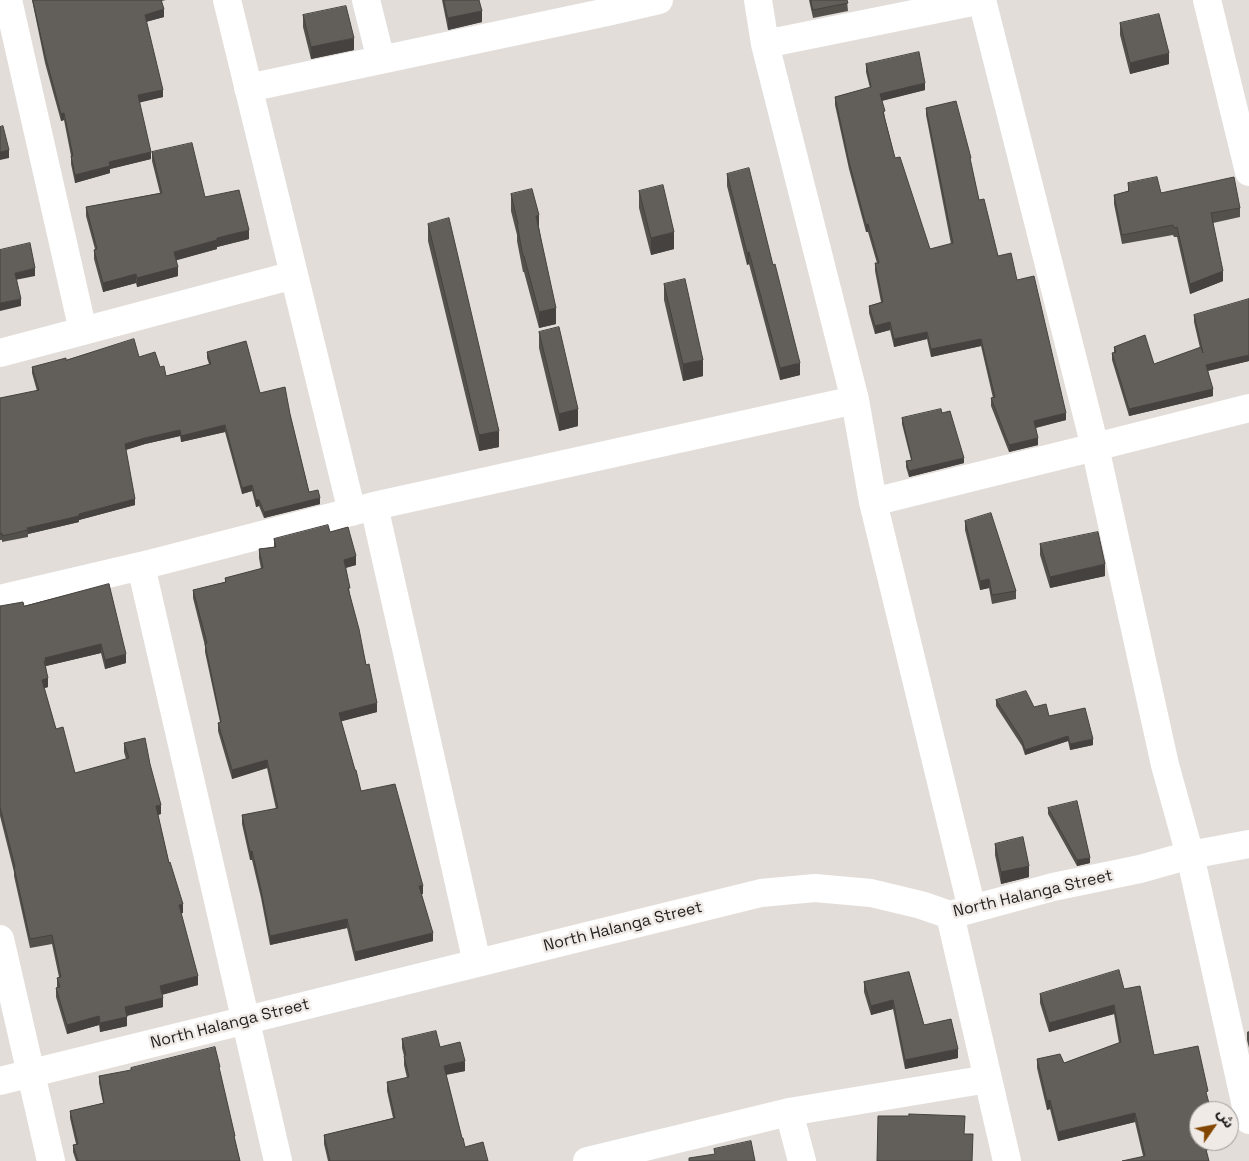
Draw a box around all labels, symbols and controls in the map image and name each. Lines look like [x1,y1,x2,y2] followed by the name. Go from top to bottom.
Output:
[951,866,1115,922] street label: North Halanga Street
[542,898,704,956] street label: North Halanga Street
[149,995,311,1053] street label: North Halanga Street
[1189,1101,1239,1151] north arrow
[1213,1105,1239,1131] text: ش

